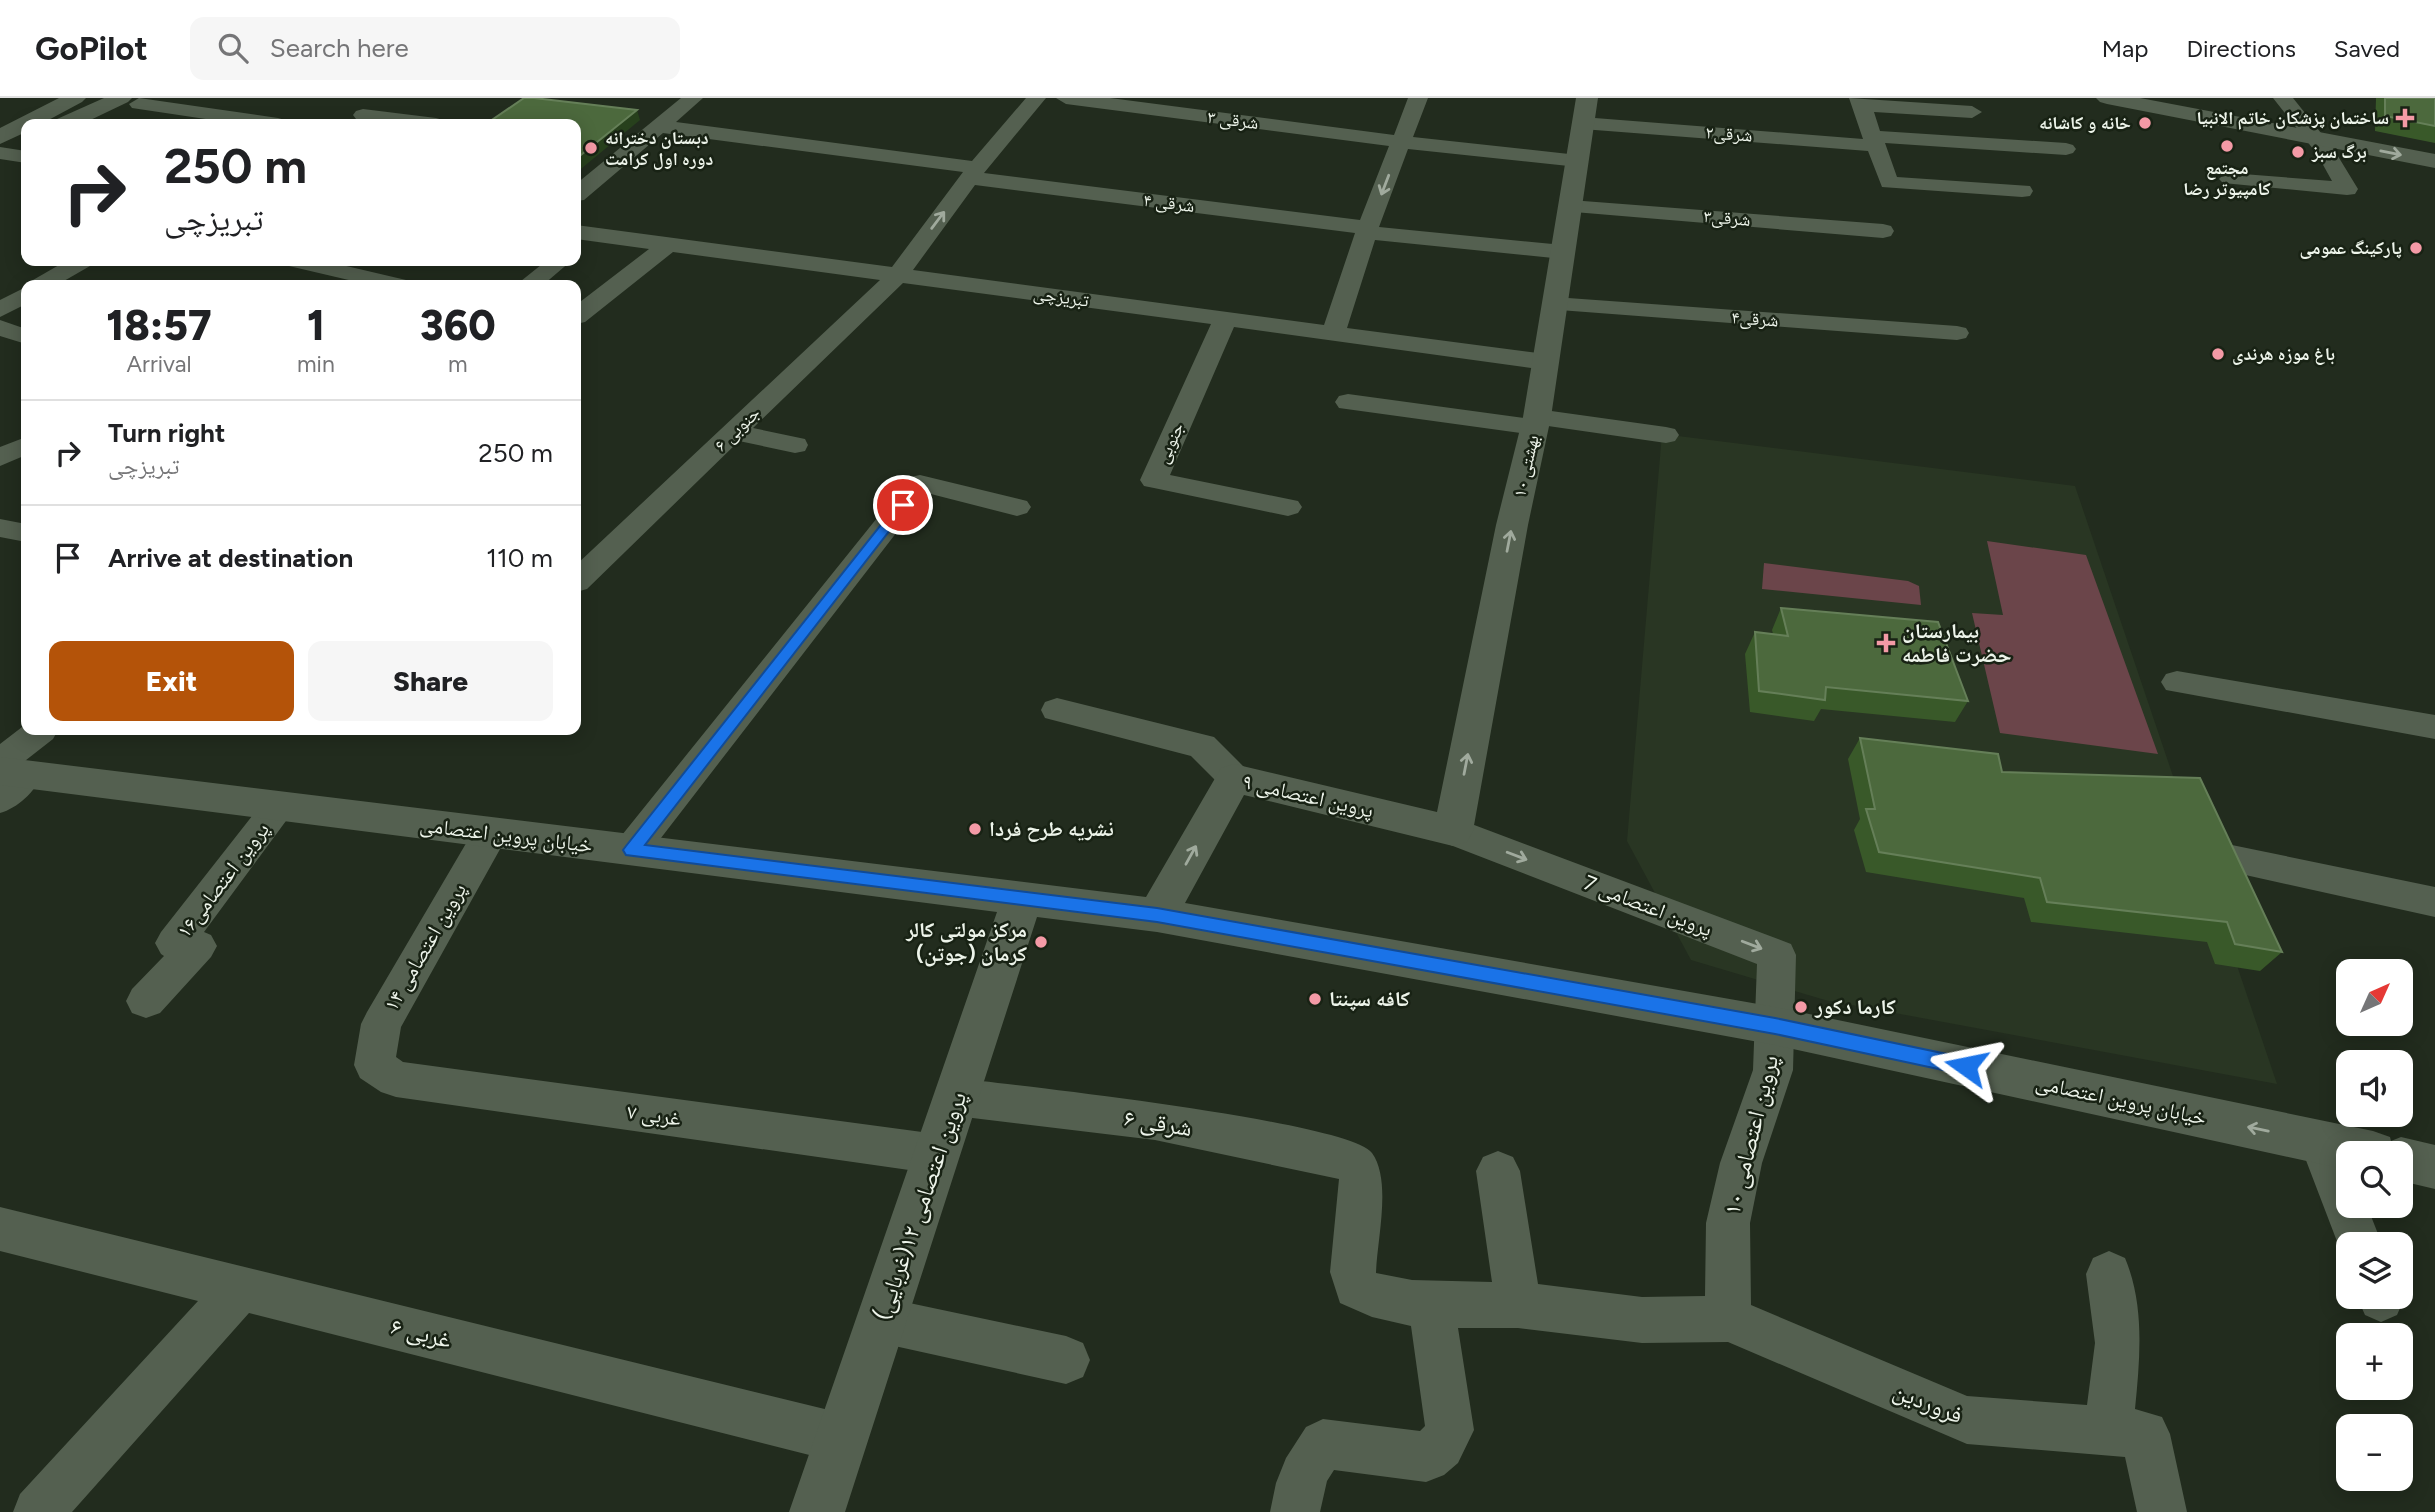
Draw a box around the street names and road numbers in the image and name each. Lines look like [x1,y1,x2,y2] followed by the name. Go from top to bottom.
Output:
[1206,106,1260,134] street label: شرقی ۳
[1705,121,1753,147] street label: شرقی۲
[1142,189,1196,217] street label: شرقی ۴
[1703,205,1751,231] street label: شرقی۳
[1032,282,1090,312] street label: تبریزچی
[1731,306,1779,332] street label: شرقی۴
[710,402,764,456] street label: جنوبی ۶
[1151,419,1189,467] street label: جنوبی
[1508,433,1544,499] street label: بهشتی ۱۰
[1240,768,1376,824] street label: پروین اعتصامی ۹
[418,812,594,858] street label: خیابان پروین اعتصامی
[171,817,275,943] street label: پروین اعتصامی۱۶
[1580,870,1716,942] street label: پروین اعتصامی 7
[378,879,472,1015] street label: پروین اعتصامی ۱۴
[1717,1052,1785,1218] street label: پروین اعتصامی ۱۰
[2033,1069,2209,1131] street label: خیابان پروین اعتصامی
[867,1088,972,1324] street label: پروین اعتصامی ۱۲(غربایی)
[625,1098,683,1132] street label: غربی ۷
[1122,1103,1194,1142] street label: شرقی ۶
[388,1311,455,1354] street label: غربی ۶
[1889,1376,1967,1430] street label: فروردین

